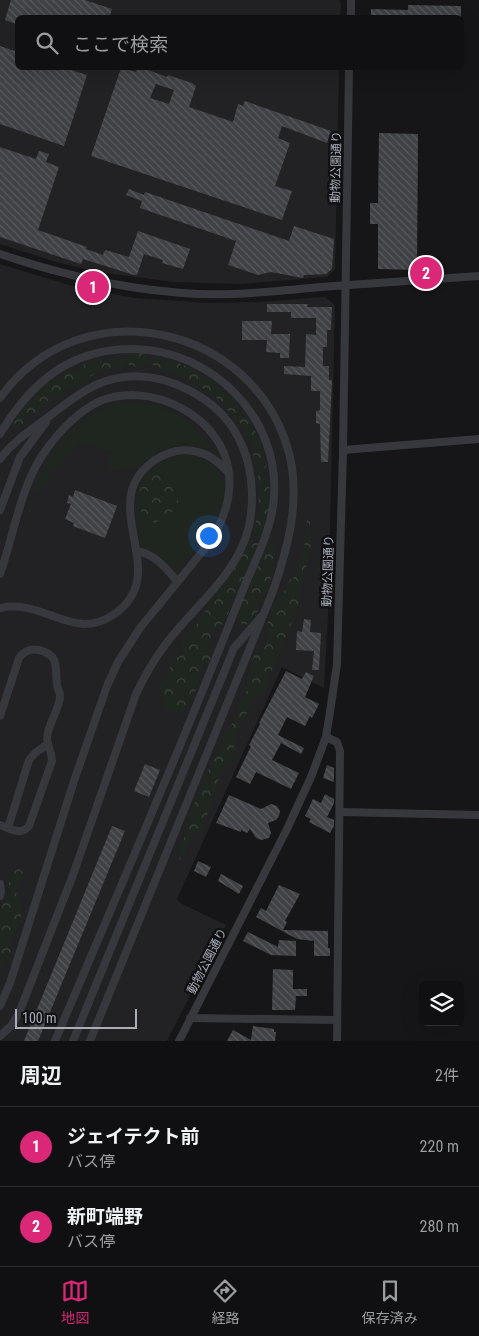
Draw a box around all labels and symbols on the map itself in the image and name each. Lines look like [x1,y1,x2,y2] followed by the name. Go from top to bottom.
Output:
[328,131,344,203] street label: 動物公園通り
[410,254,442,292] pin: 2
[77,268,109,306] pin: 1
[196,523,222,549] your location
[320,535,336,607] street label: 動物公園通り
[184,926,230,996] street label: 動物公園通り
[15,1006,138,1029] scale bar

